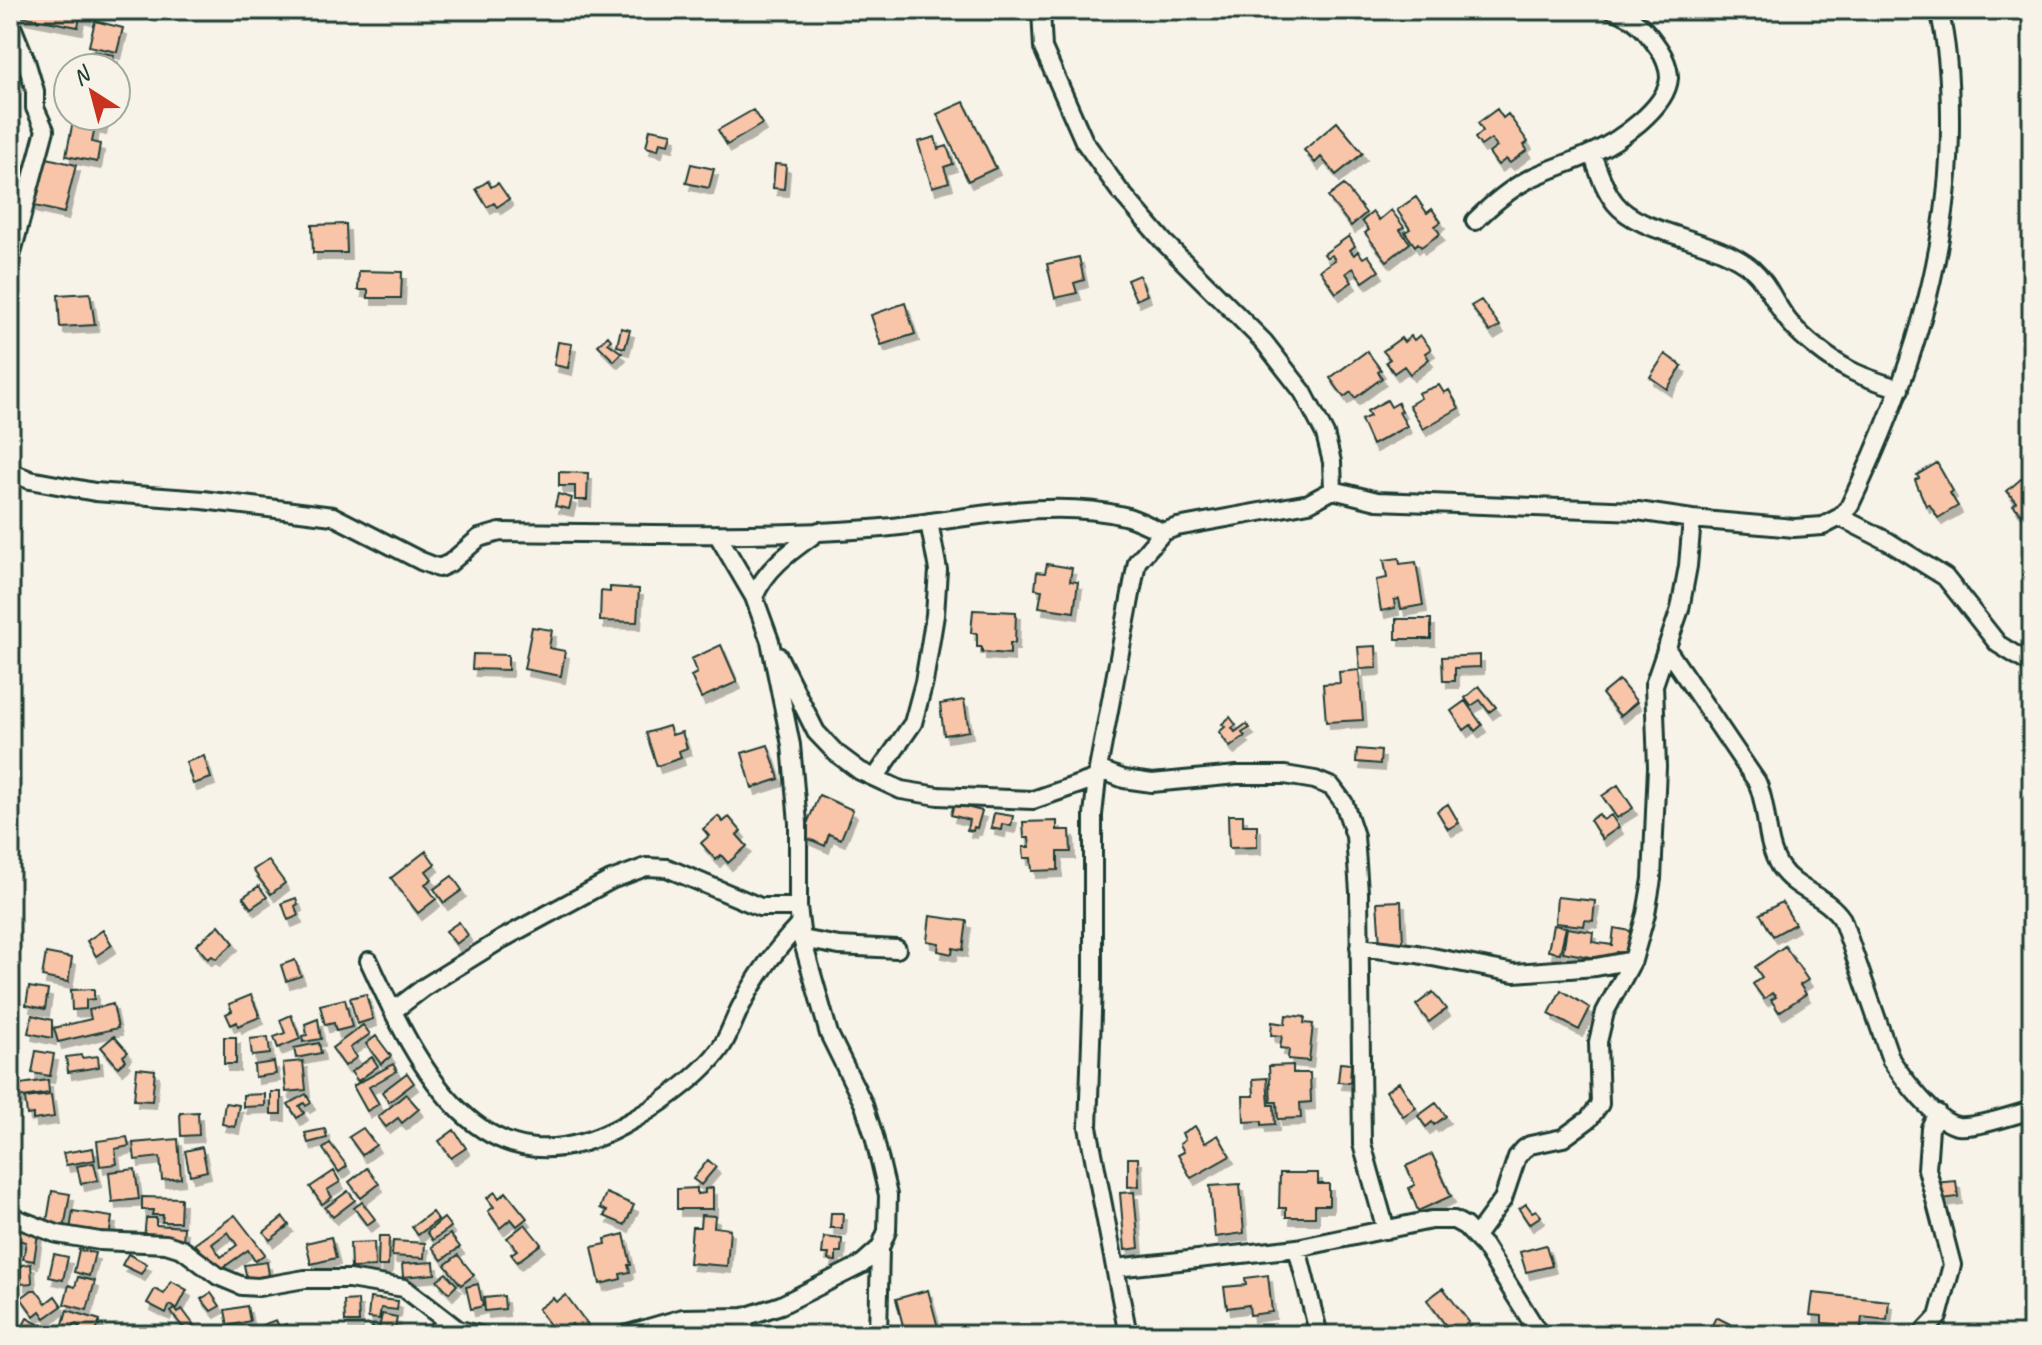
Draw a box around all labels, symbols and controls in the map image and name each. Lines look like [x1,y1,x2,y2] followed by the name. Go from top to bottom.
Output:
[52,52,132,132] north arrow
[67,59,97,92] text: N

